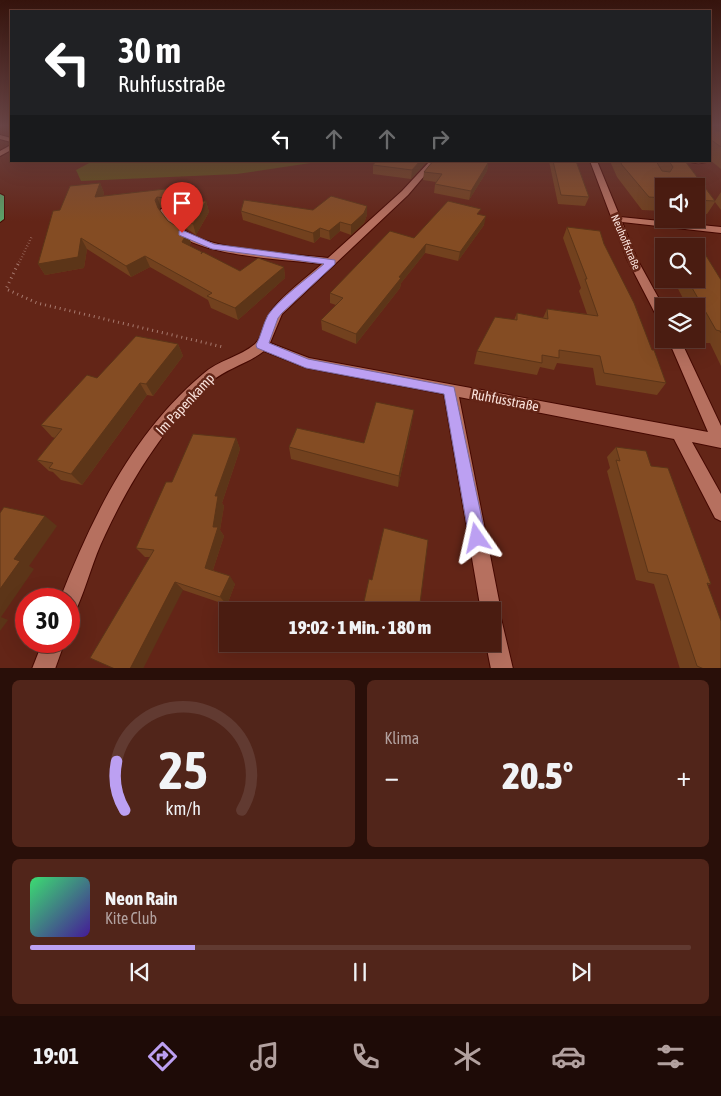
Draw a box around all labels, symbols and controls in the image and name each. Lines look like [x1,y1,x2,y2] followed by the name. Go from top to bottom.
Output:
[35,30,100,95] icon: left
[118,30,181,70] text: 30 m
[118,71,225,97] text: Ruhfusstraße
[267,125,295,153] icon: left
[320,125,348,153] icon: ahead
[373,125,401,153] icon: ahead
[426,125,454,153] icon: right
[655,178,705,348] map controls
[655,178,705,228] button: sound
[161,182,203,233] pin
[168,189,196,217] icon: arrive
[609,213,643,271] street label: Neuhoffstraße
[655,238,705,288] button: search
[655,298,705,348] button: layers
[153,370,218,438] street label: Im Papenkamp
[470,386,540,414] street label: Ruhfusstraße
[450,511,502,563] position arrow
[15,588,80,653] speed limit sign: 30
[289,616,431,638] text: 19:02 · 1 Min. · 180 m
[385,729,419,747] text: Klima
[159,740,208,800] text: 25
[502,754,573,797] text: 20.5°
[385,760,399,792] text: −
[676,760,691,792] text: +
[166,798,201,819] text: km/h
[105,887,177,909] text: Neon Rain
[105,909,157,927] text: Kite Club
[126,958,154,986] icon: previous
[346,958,374,986] icon: pause
[567,958,595,986] icon: next
[145,1039,180,1074] icon: directions
[247,1039,282,1074] icon: music
[348,1039,383,1074] icon: phone
[450,1039,485,1074] icon: climate
[551,1039,586,1074] icon: car
[653,1039,688,1074] icon: filters
[33,1043,79,1069] text: 19:01

